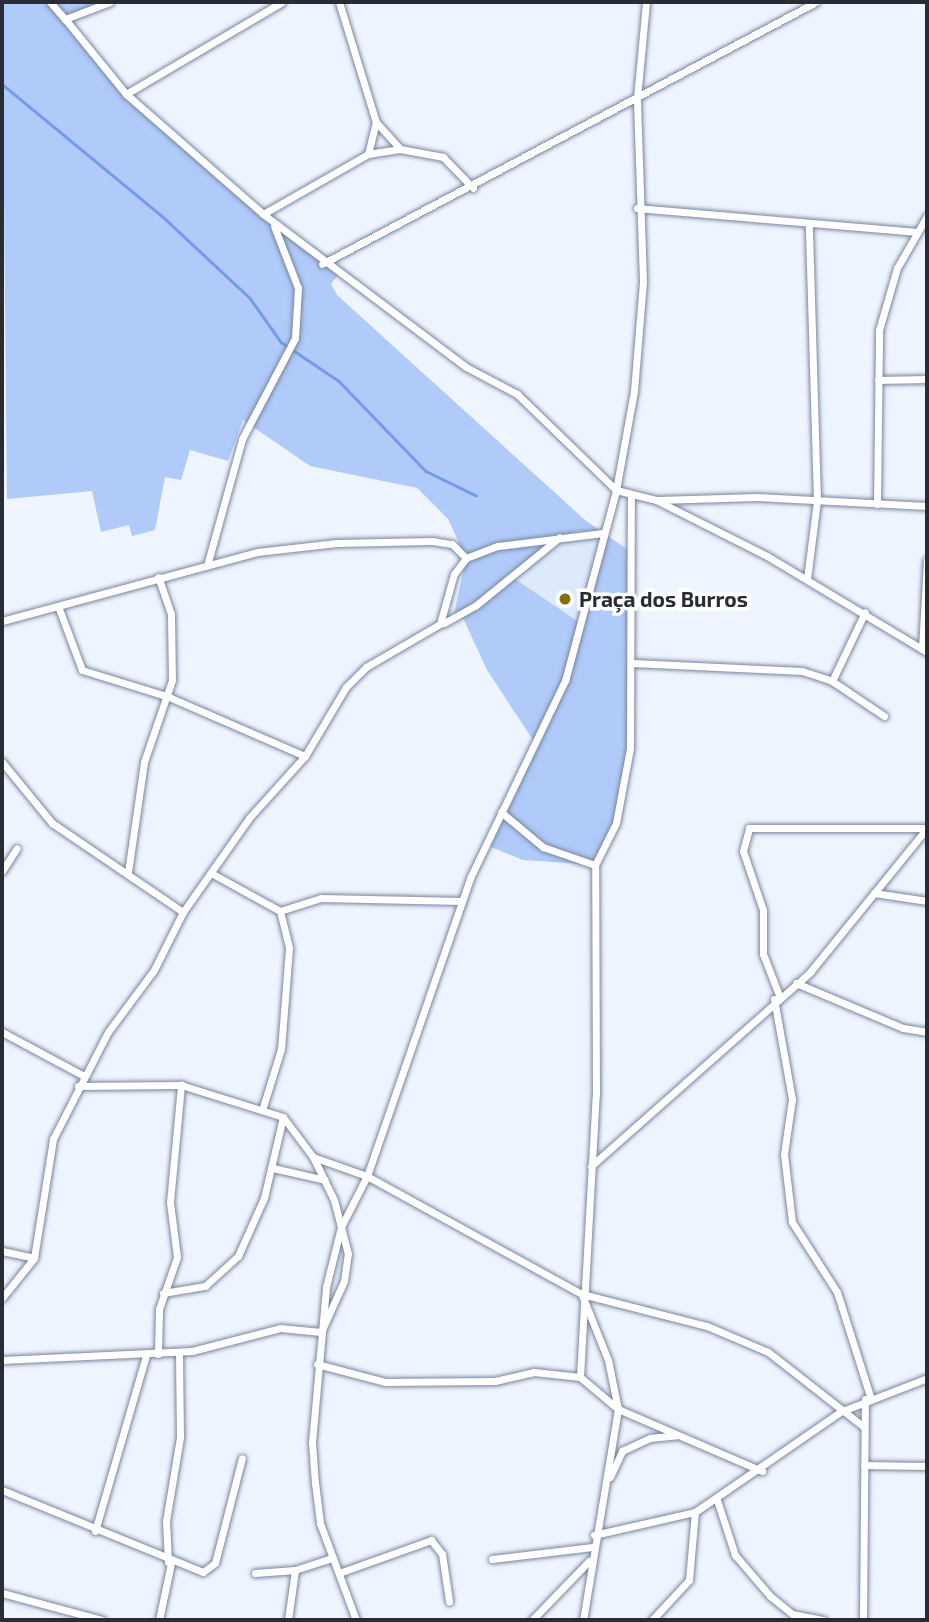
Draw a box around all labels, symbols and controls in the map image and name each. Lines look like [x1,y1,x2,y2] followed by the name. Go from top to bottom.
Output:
[579,586,748,612] place label: Praça dos Burros
[557,591,573,607] marker: Praça dos Burros

